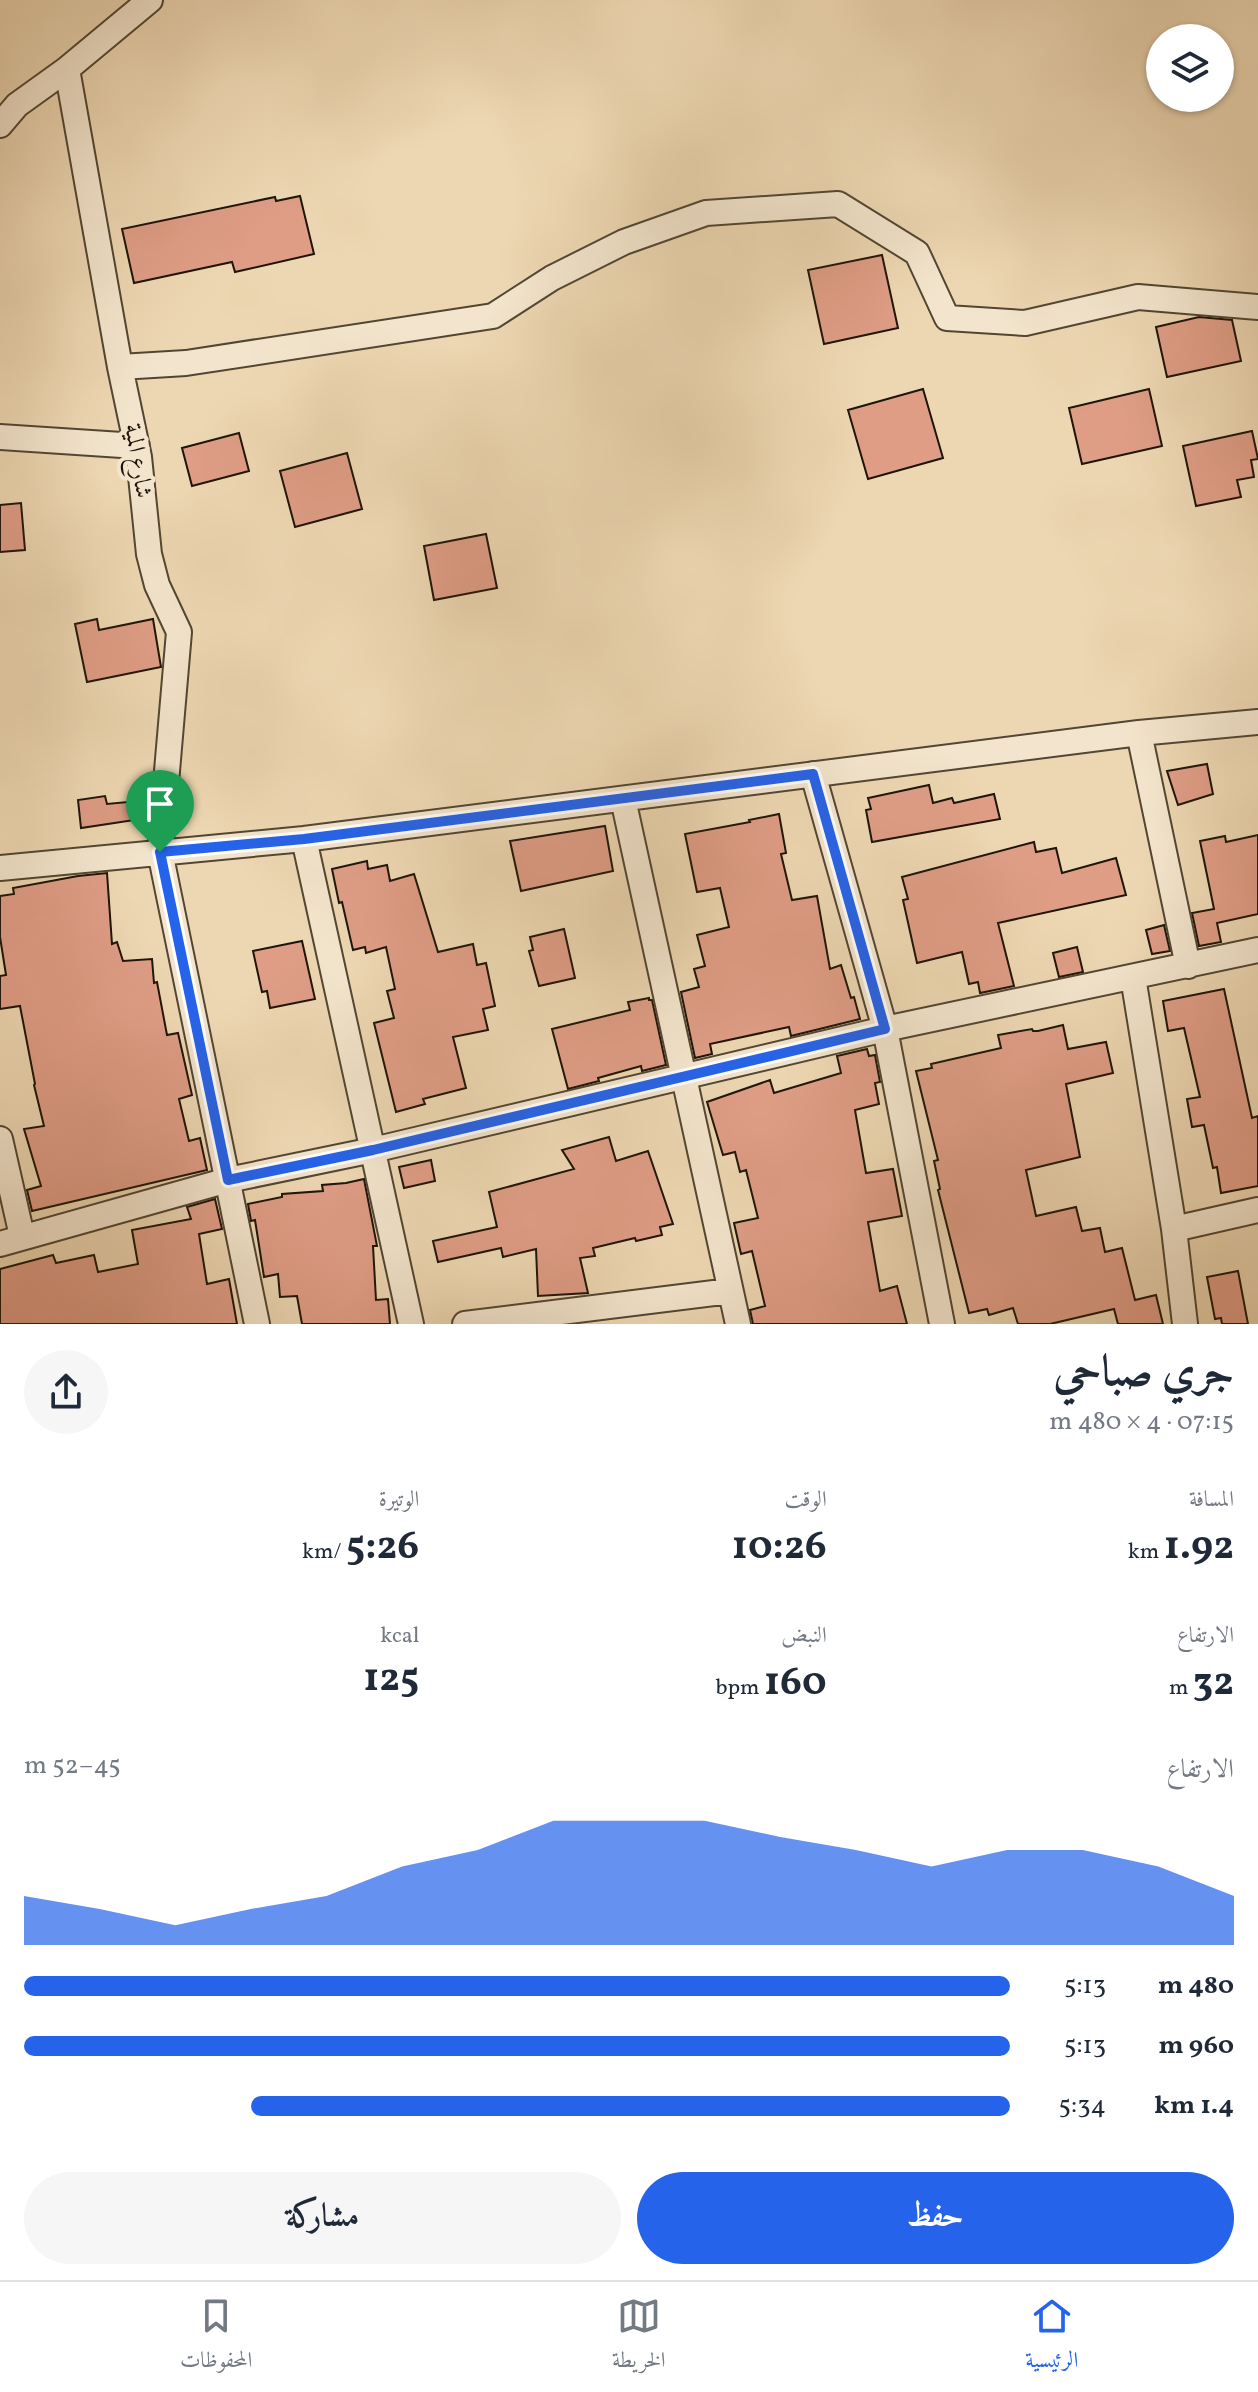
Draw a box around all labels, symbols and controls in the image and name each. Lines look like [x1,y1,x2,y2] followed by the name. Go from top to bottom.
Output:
[1146,24,1234,112] map controls
[1146,24,1234,112] button: layers
[113,421,160,501] street label: شارع المية
[126,770,194,852] pin
[138,782,182,826] icon: arrive
[1053,1343,1234,1404] text: جري صباحي
[24,1350,108,1434] button: share
[1049,1404,1234,1440] text: 07:15 · 4 × 480 m
[379,1485,419,1516] text: الوتيرة
[785,1485,827,1516] text: الوقت
[1189,1485,1234,1516] text: المسافة
[346,1520,419,1576] text: 5:26
[732,1520,827,1576] text: 10:26
[1164,1520,1234,1576] text: 1.92
[302,1537,346,1568] text: /km
[1128,1537,1164,1568] text: km
[380,1621,419,1652] text: kcal
[781,1621,827,1652] text: النبض
[1177,1621,1234,1652] text: الارتفاع
[363,1652,419,1708] text: 125
[764,1656,827,1712] text: 160
[1193,1656,1234,1712] text: 32
[715,1673,764,1704] text: bpm
[1169,1673,1193,1704] text: m
[24,1748,121,1784] text: 45–52 m
[1167,1752,1234,1788] text: الارتفاع
[1064,1968,1106,2004] text: 5:13
[1158,1968,1234,2004] text: 480 m
[1064,2028,1106,2064] text: 5:13
[1159,2028,1234,2064] text: 960 m
[1058,2088,1106,2124] text: 5:34
[1154,2088,1234,2124] text: 1.4 km
[24,2172,621,2264] button: مشاركة
[637,2172,1234,2264] button: حفظ
[180,2294,252,2381] tab: المحفوظات
[612,2294,666,2381] tab: الخريطة
[1025,2294,1078,2381] tab: الرئيسية

